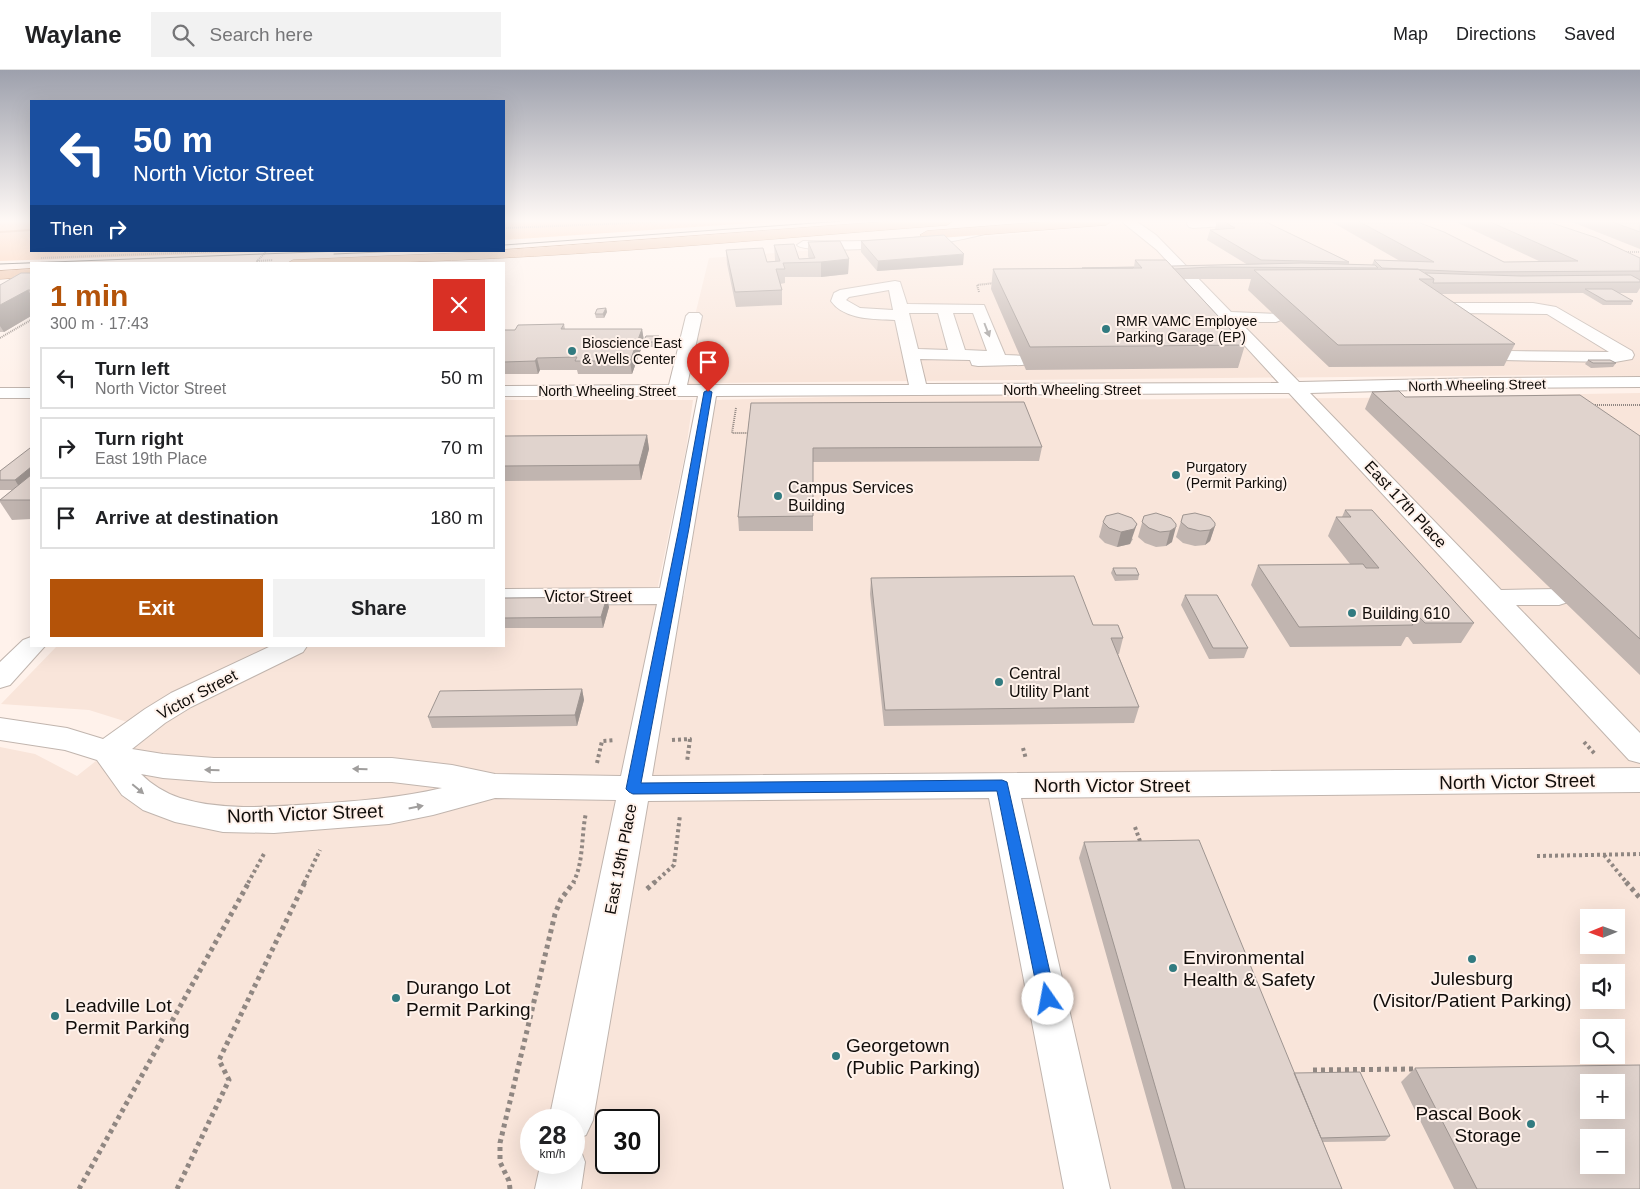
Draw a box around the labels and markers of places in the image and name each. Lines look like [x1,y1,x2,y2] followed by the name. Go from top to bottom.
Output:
[1116,313,1258,345] place label: RMR VAMC Employee Parking Garage (EP)
[1100,323,1112,335] marker: RMR VAMC Employee Parking Garage (EP)
[582,335,682,367] place label: Bioscience East & Wells Center
[687,341,729,392] pin
[566,345,578,357] marker: Bioscience East & Wells Center
[1186,459,1287,491] place label: Purgatory (Permit Parking)
[1170,469,1182,481] marker: Purgatory (Permit Parking)
[788,479,913,514] place label: Campus Services Building
[772,490,784,502] marker: Campus Services Building
[1362,605,1450,622] place label: Building 610
[1346,607,1358,619] marker: Building 610
[1009,665,1090,700] place label: Central Utility Plant
[993,676,1005,688] marker: Central Utility Plant
[1183,947,1316,990] place label: Environmental Health & Safety
[1466,953,1478,965] marker: Julesburg (Visitor/Patient Parking)
[1167,962,1179,974] marker: Environmental Health & Safety
[1372,968,1572,1011] place label: Julesburg (Visitor/Patient Parking)
[406,977,531,1020] place label: Durango Lot Permit Parking
[390,992,402,1004] marker: Durango Lot Permit Parking
[65,995,190,1038] place label: Leadville Lot Permit Parking
[49,1010,61,1022] marker: Leadville Lot Permit Parking
[846,1035,980,1078] place label: Georgetown (Public Parking)
[830,1050,842,1062] marker: Georgetown (Public Parking)
[1415,1103,1521,1146] place label: Pascal Book Storage
[1525,1118,1537,1130] marker: Pascal Book Storage

